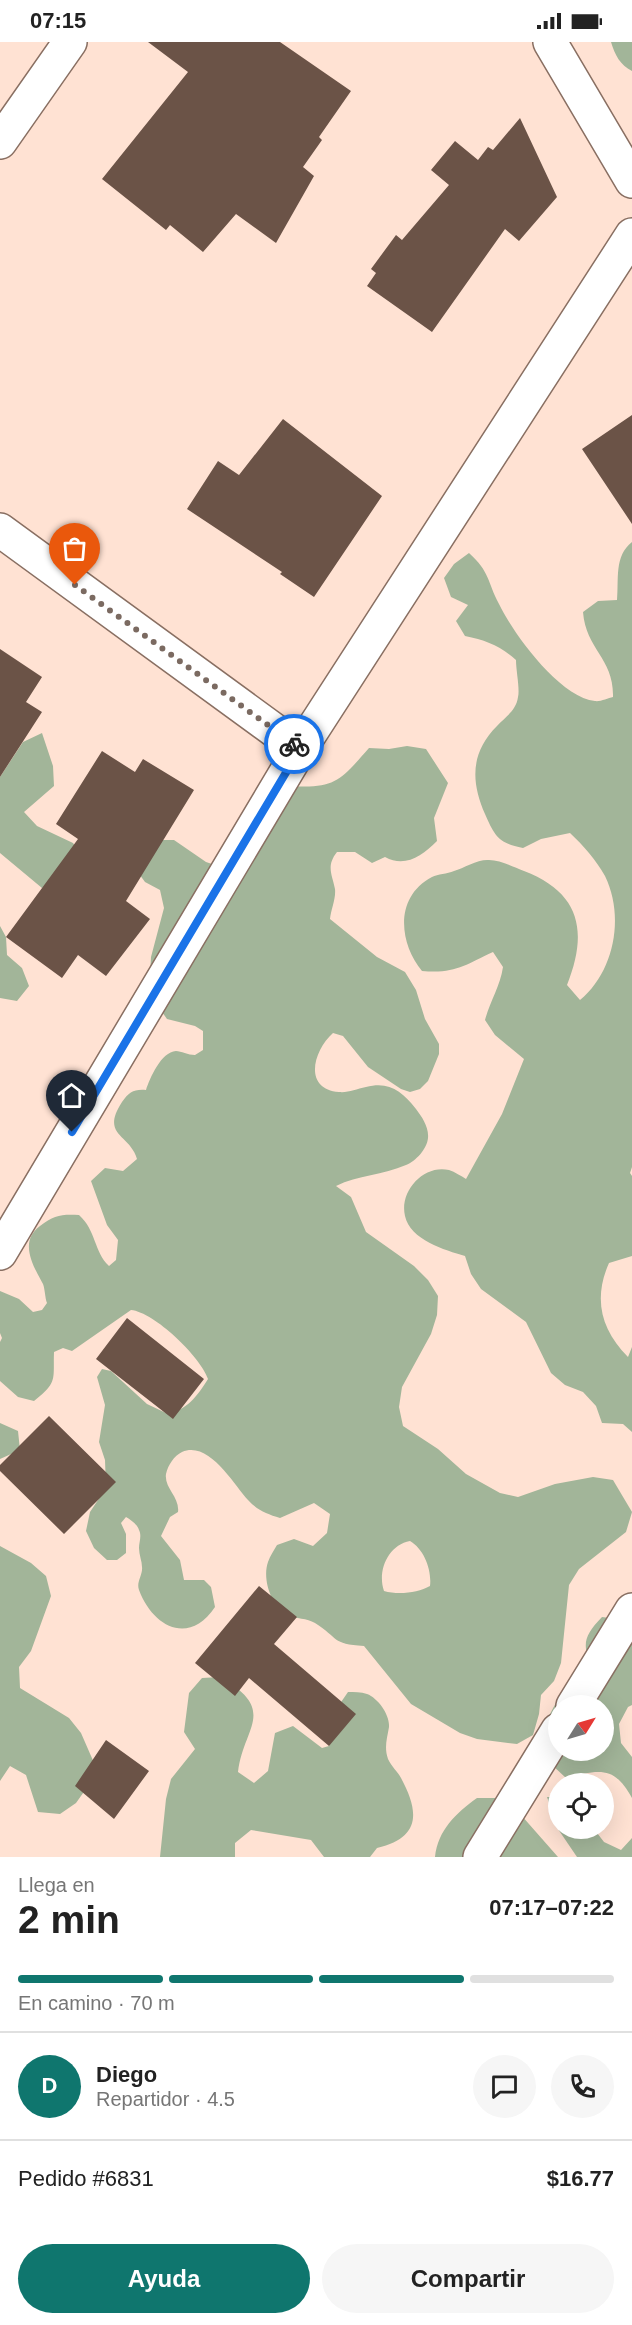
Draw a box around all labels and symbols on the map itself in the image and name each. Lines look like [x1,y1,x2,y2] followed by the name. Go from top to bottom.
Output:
[49,523,100,585] pin
[264,714,324,774] courier
[46,1070,97,1132] pin
[548,1695,614,1761] north arrow

